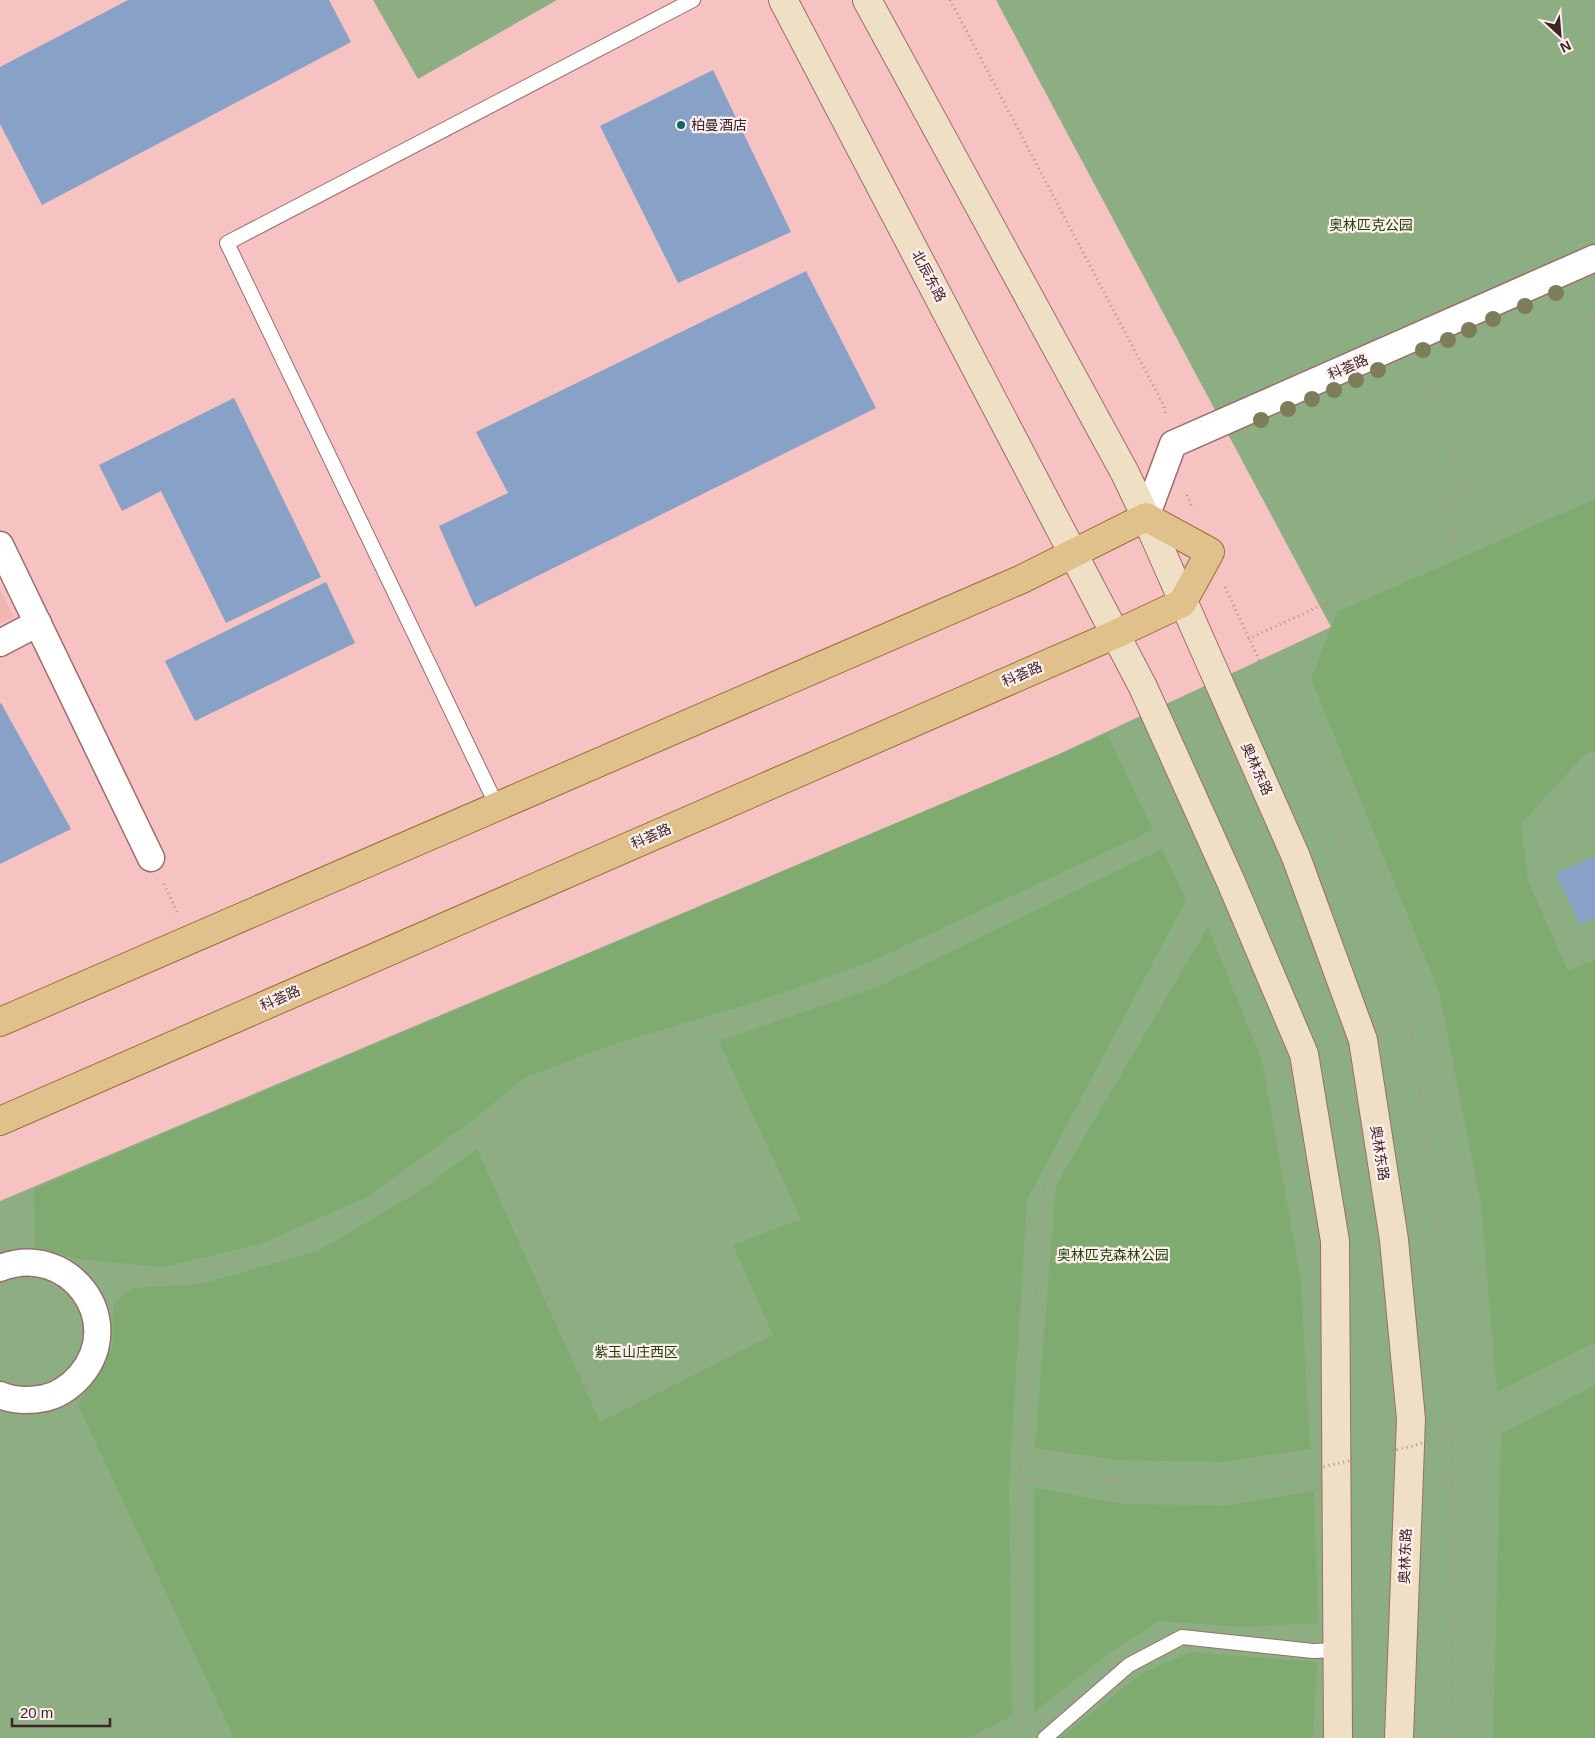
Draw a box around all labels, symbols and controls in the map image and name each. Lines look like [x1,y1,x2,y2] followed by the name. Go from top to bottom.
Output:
[1535,10,1585,60] north arrow
[1558,37,1574,56] text: N
[691,117,747,133] place label: 柏曼酒店
[675,119,687,131] marker: 柏曼酒店
[1329,217,1413,233] park label: 奥林匹克公园
[909,248,949,304] street label: 北辰东路
[1326,351,1370,383] street label: 科荟路
[1000,658,1044,690] street label: 科荟路
[1238,740,1276,798] street label: 奥林东路
[629,820,673,852] street label: 科荟路
[258,982,302,1014] street label: 科荟路
[1368,1124,1392,1182] street label: 奥林东路
[1057,1247,1169,1263] park label: 奥林匹克森林公园
[594,1344,678,1360] park label: 紫玉山庄西区
[1396,1528,1414,1584] street label: 奥林东路
[12,1696,110,1728] scale bar
[20,1704,53,1721] text: 20 m

